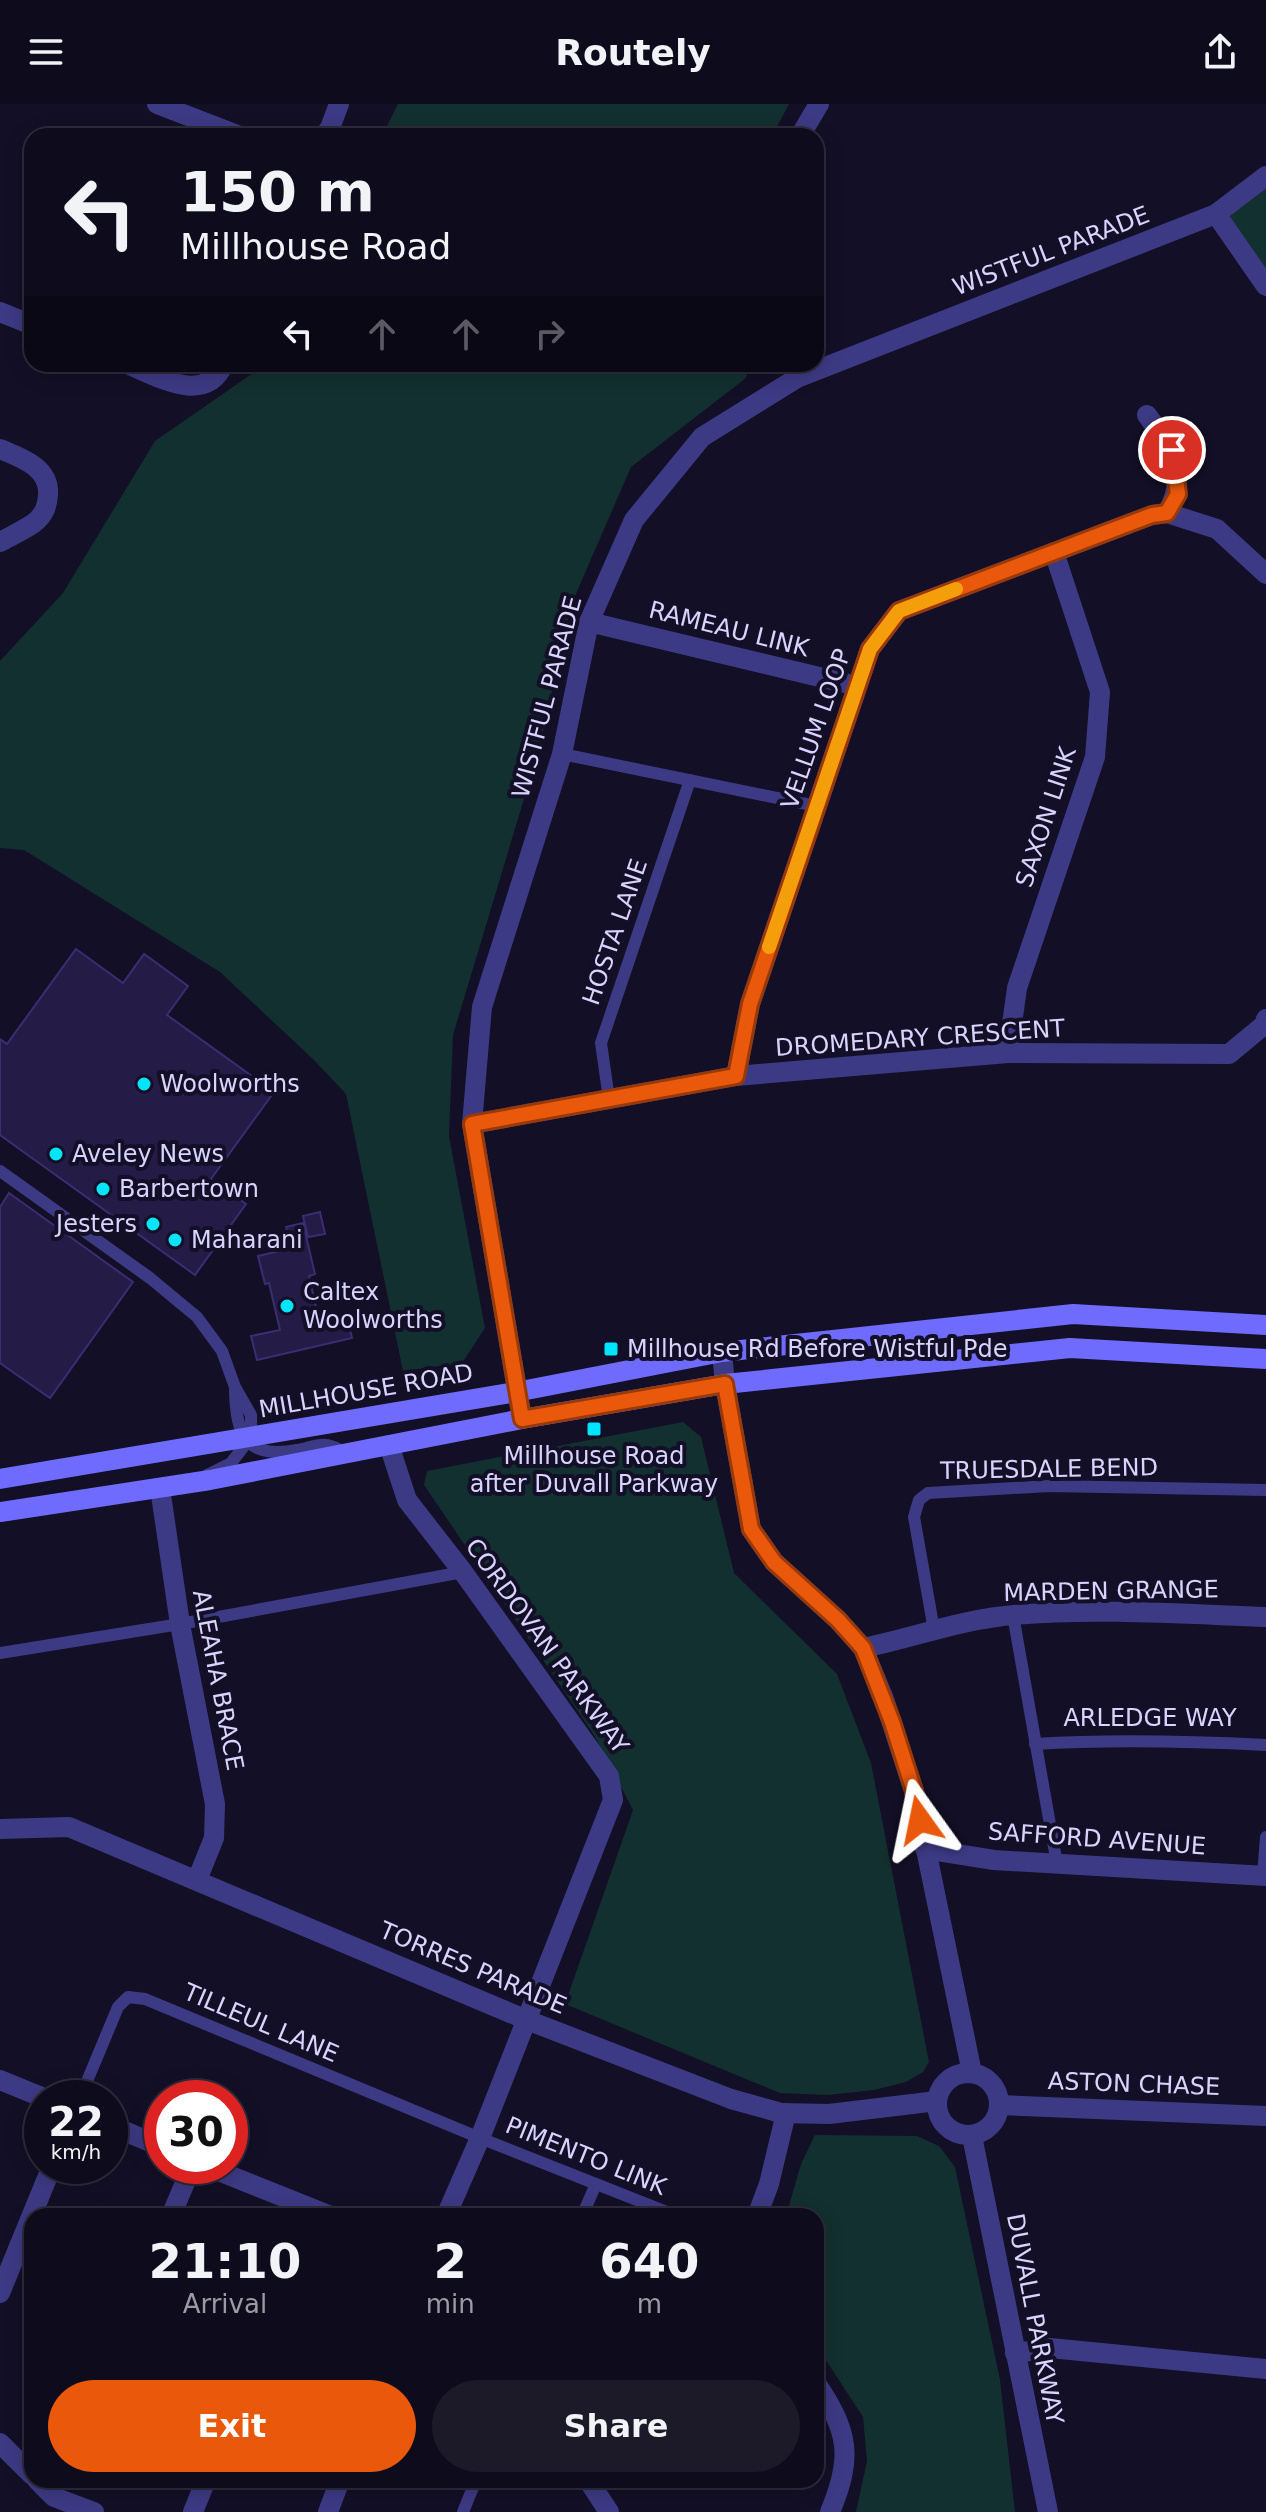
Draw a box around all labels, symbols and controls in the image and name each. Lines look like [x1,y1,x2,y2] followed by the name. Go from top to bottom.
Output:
[24,30,68,74] icon: menu
[1198,30,1242,74] icon: share
[555,32,711,73] text: Routely
[180,159,375,224] text: 150 m
[48,160,152,264] icon: left
[949,201,1153,301] street label: WISTFUL PARADE
[180,226,451,267] text: Millhouse Road
[276,312,320,356] icon: left
[360,312,404,356] icon: ahead
[444,312,488,356] icon: ahead
[528,312,572,356] icon: right
[1138,416,1206,484] pin
[1150,428,1194,472] icon: arrive
[507,593,587,801] street label: WISTFUL PARADE
[646,596,813,663] street label: RAMEAU LINK
[775,645,857,813] street label: VELLUM LOOP
[1010,742,1082,891] street label: SAXON LINK
[577,855,653,1009] street label: HOSTA LANE
[774,1014,1066,1062] street label: DROMEDARY CRESCENT
[160,1070,300,1098] place label: Woolworths
[135,1075,153,1093] marker: Woolworths
[72,1140,224,1168] place label: Aveley News
[47,1145,65,1163] marker: Aveley News
[119,1175,259,1203] place label: Barbertown
[94,1180,112,1198] marker: Barbertown
[54,1210,137,1238] place label: Jesters
[144,1215,162,1233] marker: Jesters
[191,1226,303,1254] place label: Maharani
[166,1231,184,1249] marker: Maharani
[303,1278,443,1334] place label: Caltex Woolworths
[278,1297,296,1315] marker: Caltex Woolworths
[627,1335,1008,1363] place label: Millhouse Rd Before Wistful Pde
[602,1340,620,1358] marker: Millhouse Rd Before Wistful Pde
[257,1358,475,1424] street label: MILLHOUSE ROAD
[585,1420,603,1438] marker: Millhouse Road after Duvall Parkway
[470,1442,718,1498] place label: Millhouse Road after Duvall Parkway
[939,1453,1158,1485] street label: TRUESDALE BEND
[460,1533,635,1759] street label: CORDOVAN PARKWAY
[1003,1575,1219,1607] street label: MARDEN GRANGE
[187,1587,249,1773] street label: ALEAHA BRACE
[1063,1704,1237,1732] street label: ARLEDGE WAY
[878,1778,962,1862] position arrow
[987,1817,1207,1861] street label: SAFFORD AVENUE
[375,1916,571,2020] street label: TORRES PARADE
[178,1977,343,2068] street label: TILLEUL LANE
[1047,2067,1221,2101] street label: ASTON CHASE
[144,2080,248,2184] speed limit sign: 30
[48,2099,104,2145] text: 22
[502,2111,672,2201] street label: PIMENTO LINK
[51,2140,101,2164] text: km/h
[1001,2211,1069,2427] street label: DUVALL PARKWAY
[148,2233,301,2289] text: 21:10
[434,2233,467,2289] text: 2
[599,2233,699,2289] text: 640
[183,2289,267,2319] text: Arrival
[426,2289,475,2319] text: min
[637,2289,662,2319] text: m
[48,2380,416,2472] button: Exit
[432,2380,800,2472] button: Share

